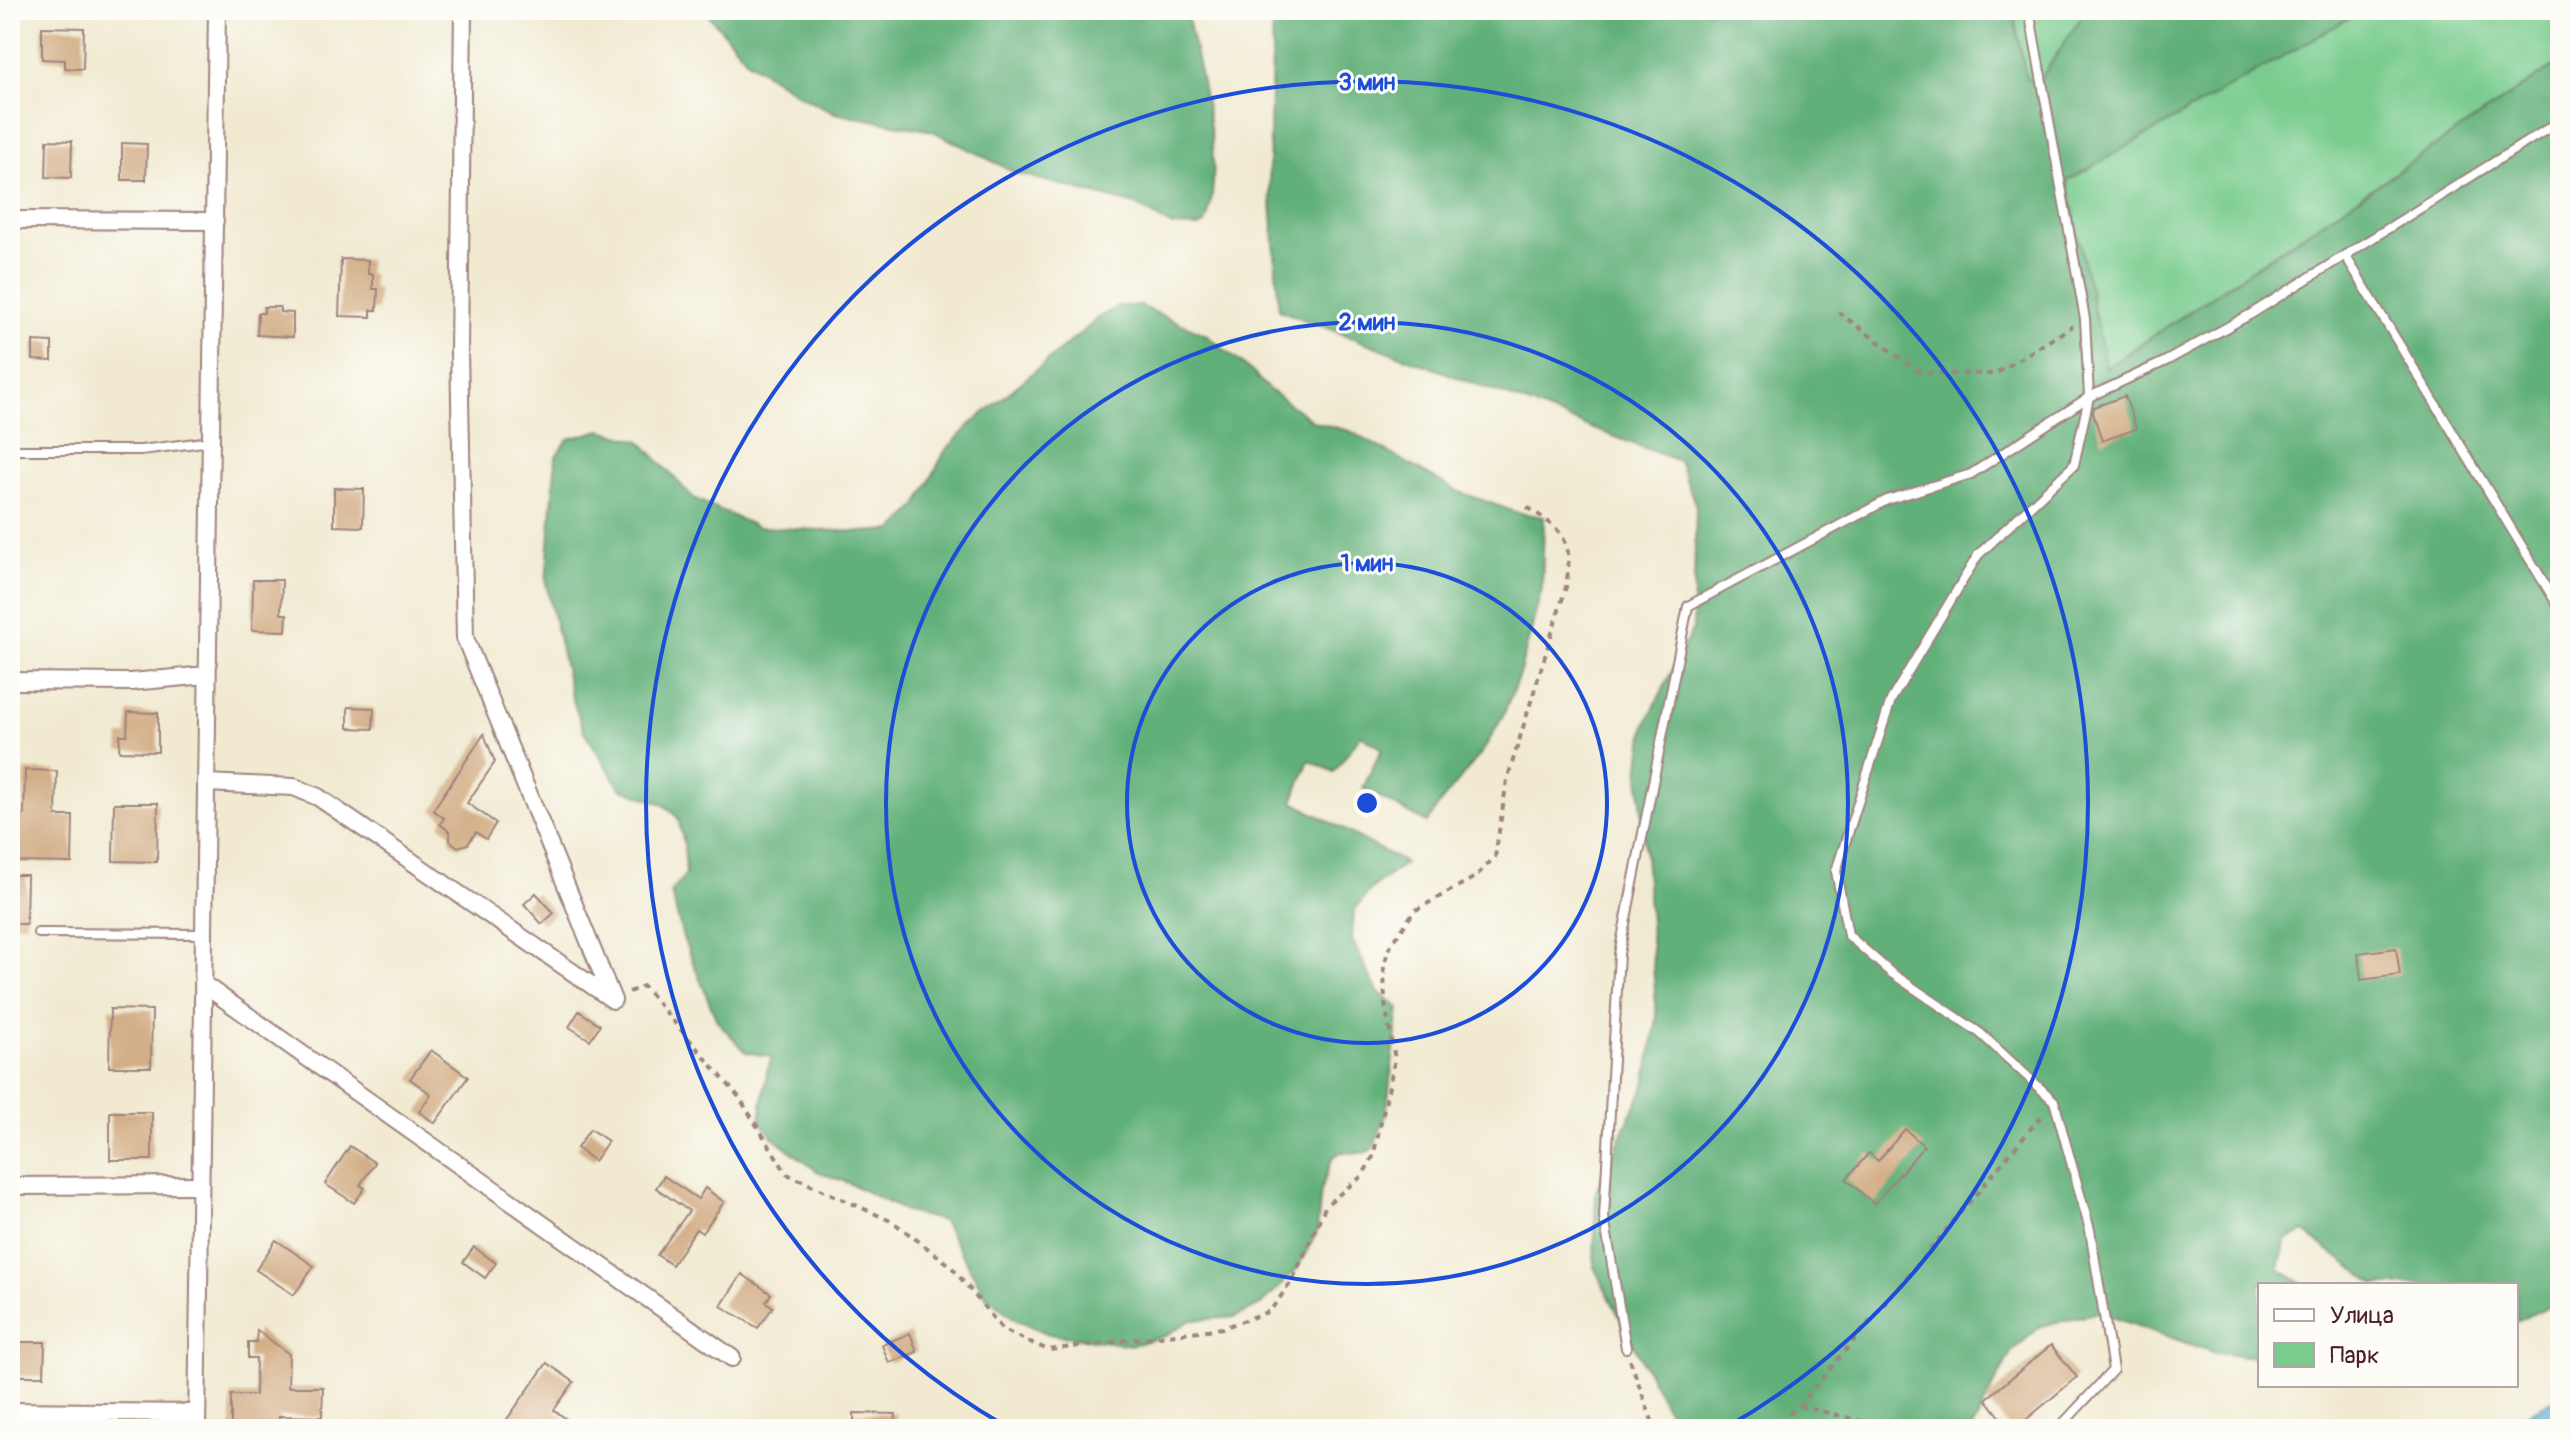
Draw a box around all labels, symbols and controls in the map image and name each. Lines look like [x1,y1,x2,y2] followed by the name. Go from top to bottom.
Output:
[1338,68,1396,97] text: 3 мин
[1338,308,1396,337] text: 2 мин
[1340,549,1394,578] text: 1 мин
[1353,789,1381,817] centre of rings
[2258,1283,2518,1387] legend
[2330,1301,2394,1330] text: Улица
[2330,1341,2379,1370] text: Парк

